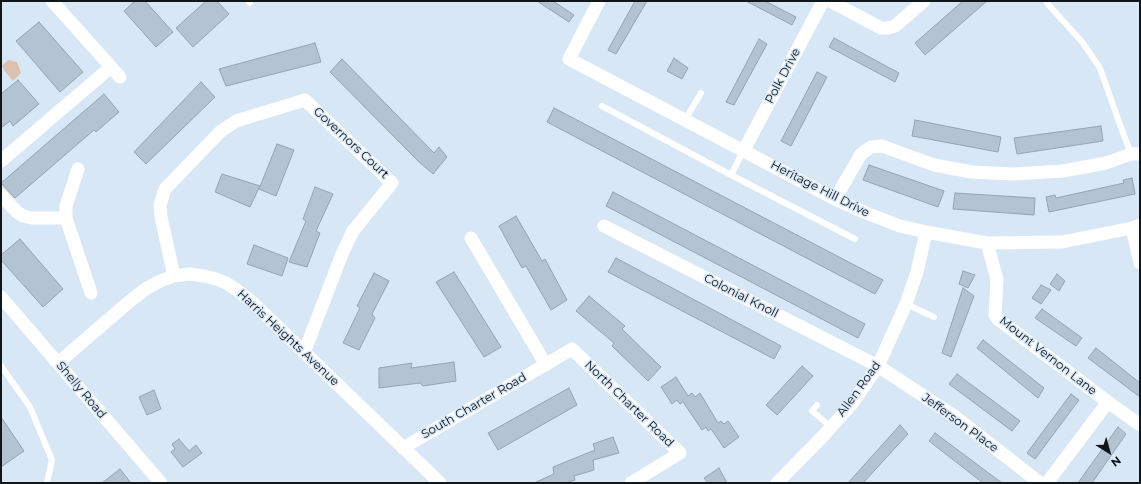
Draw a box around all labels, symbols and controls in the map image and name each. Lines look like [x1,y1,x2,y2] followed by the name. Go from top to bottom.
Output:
[762,46,804,106] street label: Polk Drive
[310,104,392,182] street label: Governors Court
[768,158,872,220] street label: Heritage Hill Drive
[701,271,781,321] street label: Colonial Knoll
[234,287,342,389] street label: Harris Heights Avenue
[997,314,1099,398] street label: Mount Vernon Lane
[53,358,109,422] street label: Shelly Road
[581,358,677,450] street label: North Charter Road
[834,358,884,420] street label: Allen Road
[419,370,529,442] street label: South Charter Road
[919,390,1001,456] street label: Jefferson Place
[1089,432,1129,472] north arrow
[1108,453,1124,470] text: N

